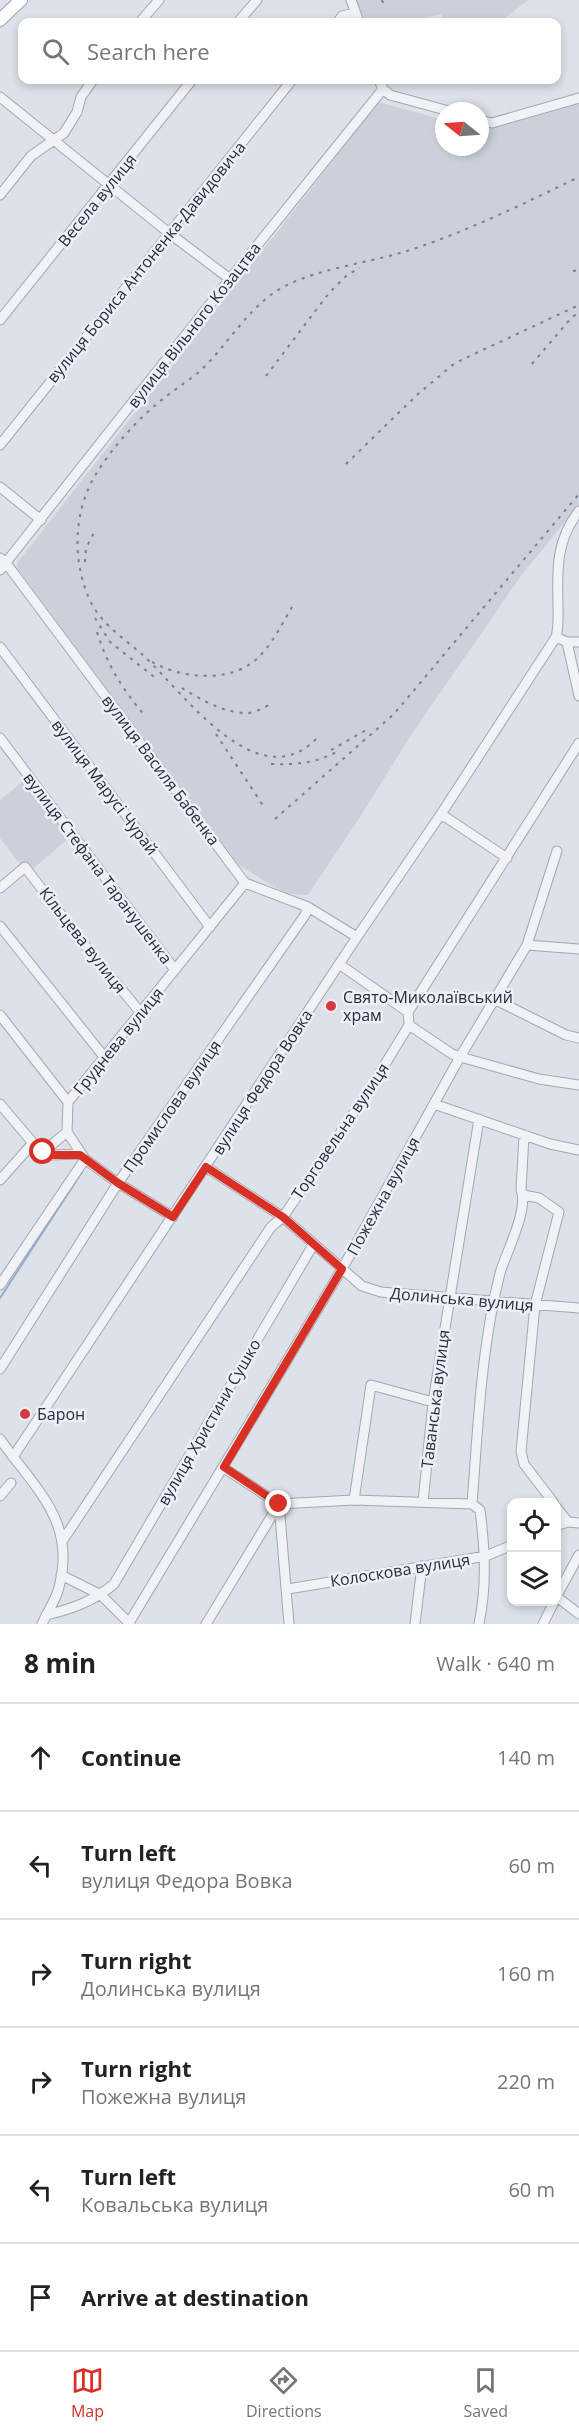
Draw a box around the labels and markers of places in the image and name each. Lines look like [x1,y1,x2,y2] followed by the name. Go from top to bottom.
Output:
[343,986,513,1026] place label: Свято-Миколаївський храм
[324,999,338,1013] marker: Свято-Миколаївський храм
[37,1403,85,1425] place label: Барон
[18,1407,32,1421] marker: Барон

